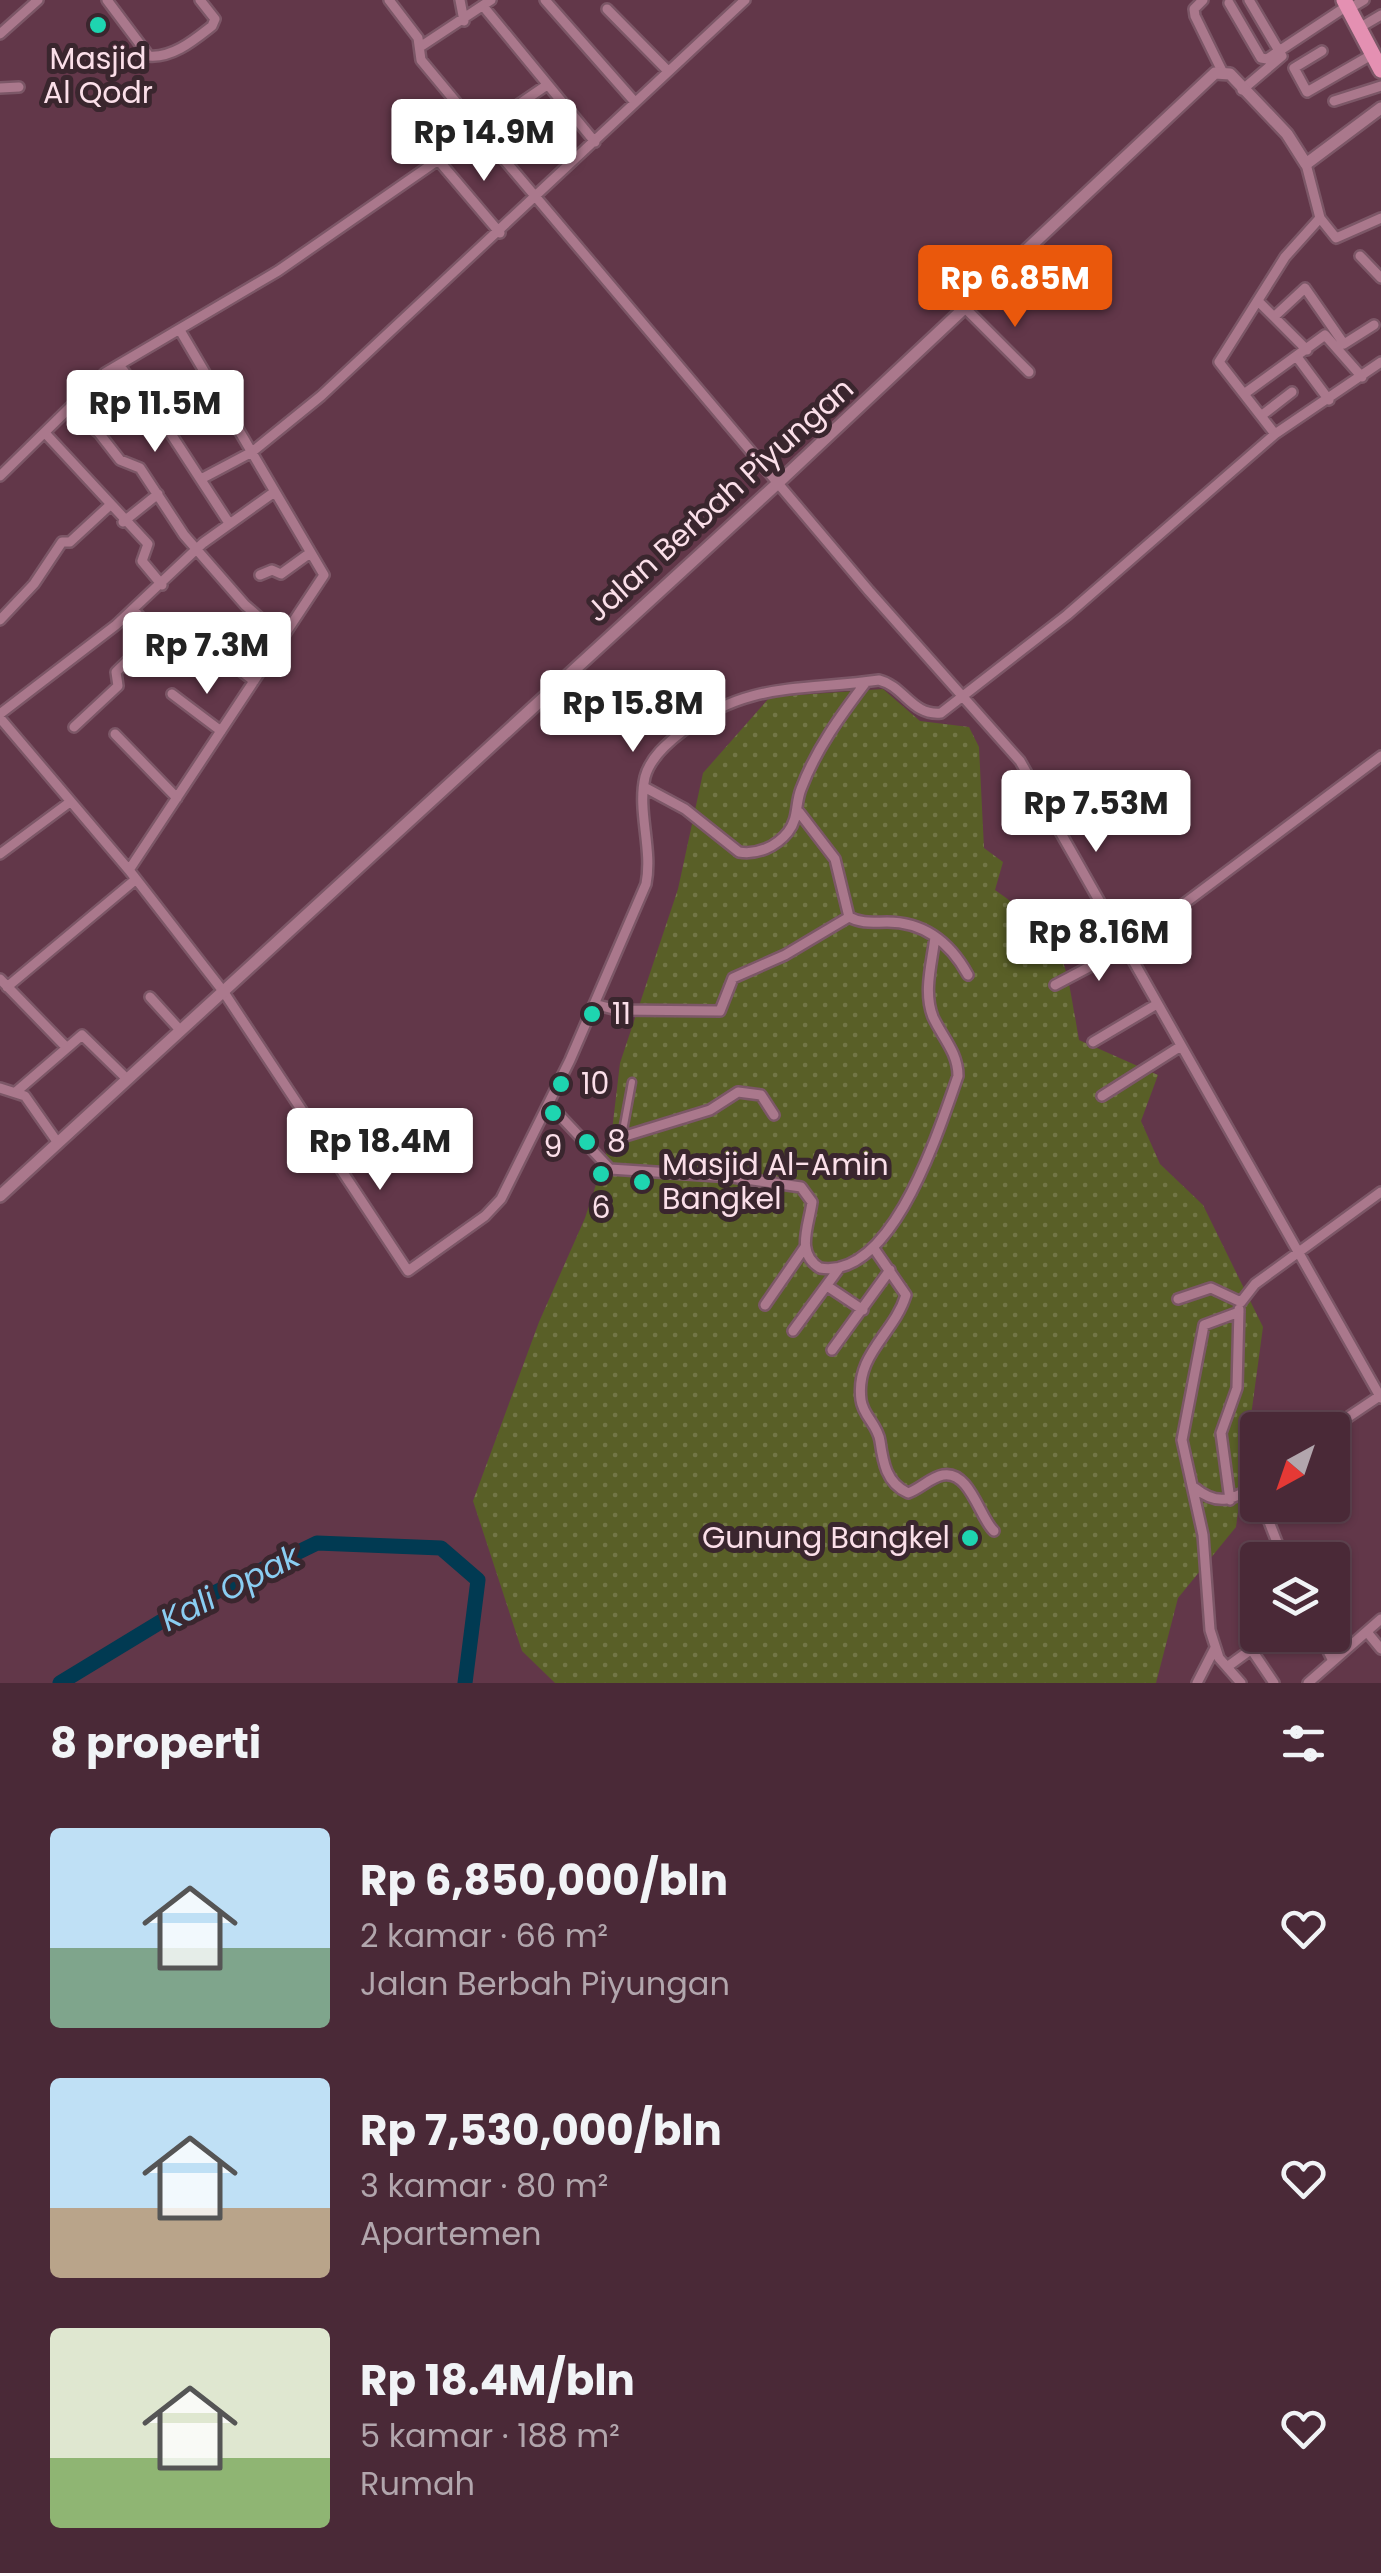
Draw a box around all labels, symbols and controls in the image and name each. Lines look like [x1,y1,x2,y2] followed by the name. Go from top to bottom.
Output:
[87,14,109,36] marker: Masjid Al Qodr
[43,37,153,114] place label: Masjid Al Qodr
[381,99,587,184] pin: Rp 14.9M
[413,109,555,154] text: Rp 14.9M
[912,245,1118,330] pin: Rp 6.85M
[940,255,1090,300] text: Rp 6.85M
[576,368,863,632] street label: Jalan Berbah Piyungan
[52,370,258,455] pin: Rp 11.5M
[89,380,221,425] text: Rp 11.5M
[115,612,299,697] pin: Rp 7.3M
[145,622,269,667] text: Rp 7.3M
[530,670,736,755] pin: Rp 15.8M
[562,680,704,725] text: Rp 15.8M
[993,770,1199,855] pin: Rp 7.53M
[1023,780,1169,825] text: Rp 7.53M
[996,899,1202,984] pin: Rp 8.16M
[1029,909,1169,954] text: Rp 8.16M
[612,992,631,1035] place label: 11
[581,1003,603,1025] marker: 11
[581,1062,609,1105] place label: 10
[550,1073,572,1095] marker: 10
[542,1102,564,1124] marker: 9
[277,1108,483,1193] pin: Rp 18.4M
[309,1118,451,1163] text: Rp 18.4M
[607,1120,626,1163] place label: 8
[544,1125,562,1168] place label: 9
[576,1131,598,1153] marker: 8
[662,1143,889,1220] place label: Masjid Al-Amin Bangkel
[590,1163,612,1185] marker: 6
[631,1171,653,1193] marker: Masjid Al-Amin Bangkel
[591,1186,611,1229] place label: 6
[1240,1412,1350,1522] north arrow
[1240,1412,1350,1652] map controls
[702,1516,950,1559] place label: Gunung Bangkel
[959,1527,981,1549] marker: Gunung Bangkel
[152,1533,309,1642] water label: Kali Opak
[1240,1542,1350,1652] button: layers
[50,1714,261,1773] text: 8 properti
[1276,1716,1331,1771] icon: filters
[360,1851,728,1910] text: Rp 6,850,000/bln
[130,1868,250,1988] icon: home
[1276,1901,1331,1956] icon: heart
[360,1913,608,1958] text: 2 kamar · 66 m²
[360,1961,730,2006] text: Jalan Berbah Piyungan
[360,2101,722,2160] text: Rp 7,530,000/bln
[130,2118,250,2238] icon: home
[1276,2151,1331,2206] icon: heart
[360,2163,608,2208] text: 3 kamar · 80 m²
[360,2211,542,2256] text: Apartemen
[360,2351,635,2410] text: Rp 18.4M/bln
[130,2368,250,2488] icon: home
[1276,2401,1331,2456] icon: heart
[360,2413,620,2458] text: 5 kamar · 188 m²
[360,2461,475,2506] text: Rumah

